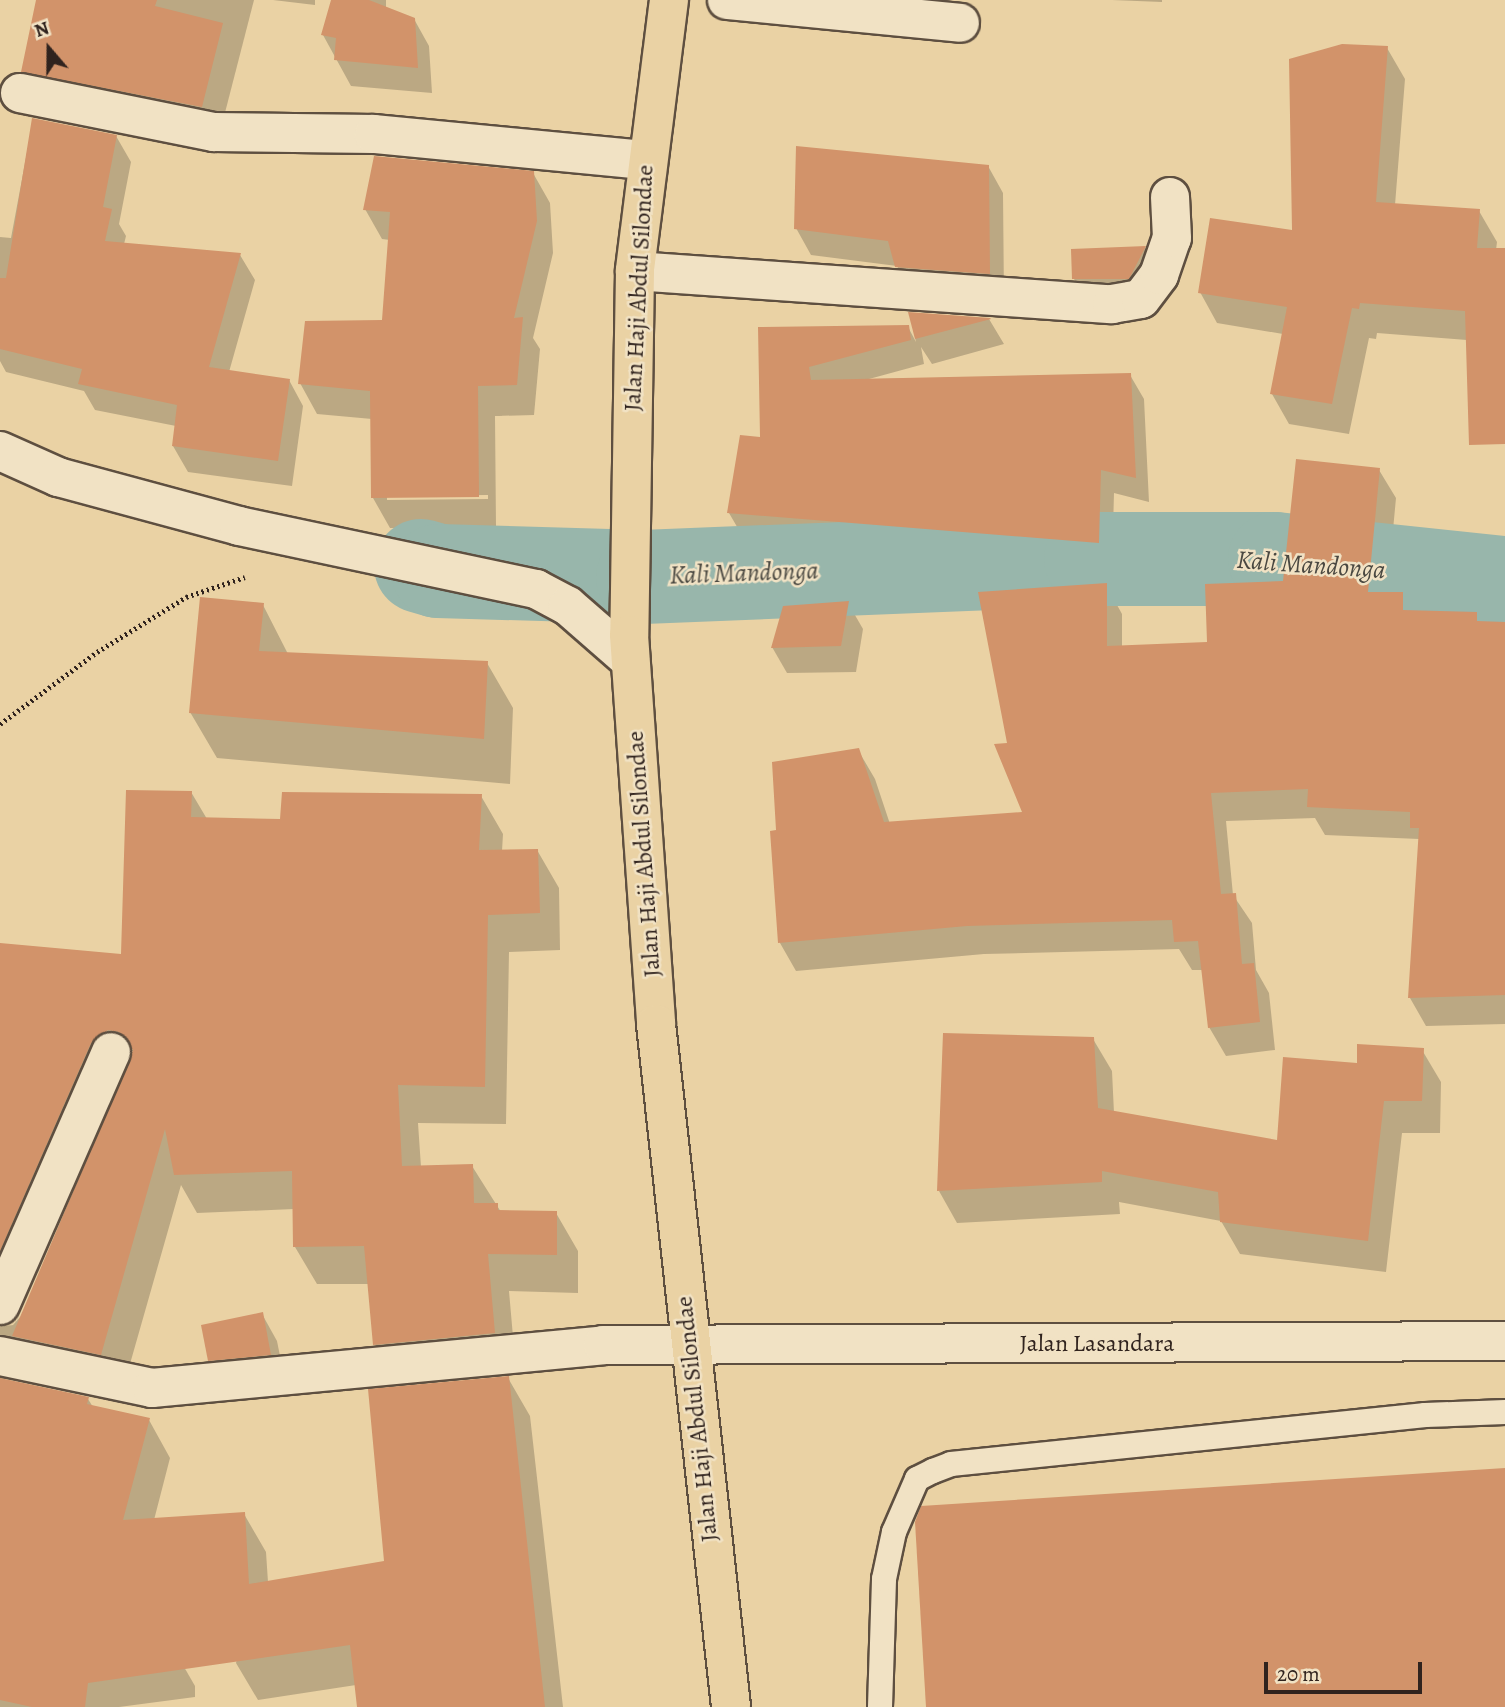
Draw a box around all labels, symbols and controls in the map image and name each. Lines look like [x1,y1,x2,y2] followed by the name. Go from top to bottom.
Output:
[14,14,84,84] north arrow
[31,15,53,44] text: N
[618,164,660,412] street label: Jalan Haji Abdul Silondae
[1236,544,1386,586] water label: Kali Mandonga
[669,555,819,591] water label: Kali Mandonga
[621,730,667,978] street label: Jalan Haji Abdul Silondae
[670,1295,724,1543] street label: Jalan Haji Abdul Silondae
[1020,1330,1174,1358] street label: Jalan Lasandara
[1267,1648,1424,1692] scale bar
[1277,1660,1320,1688] text: 20 m

